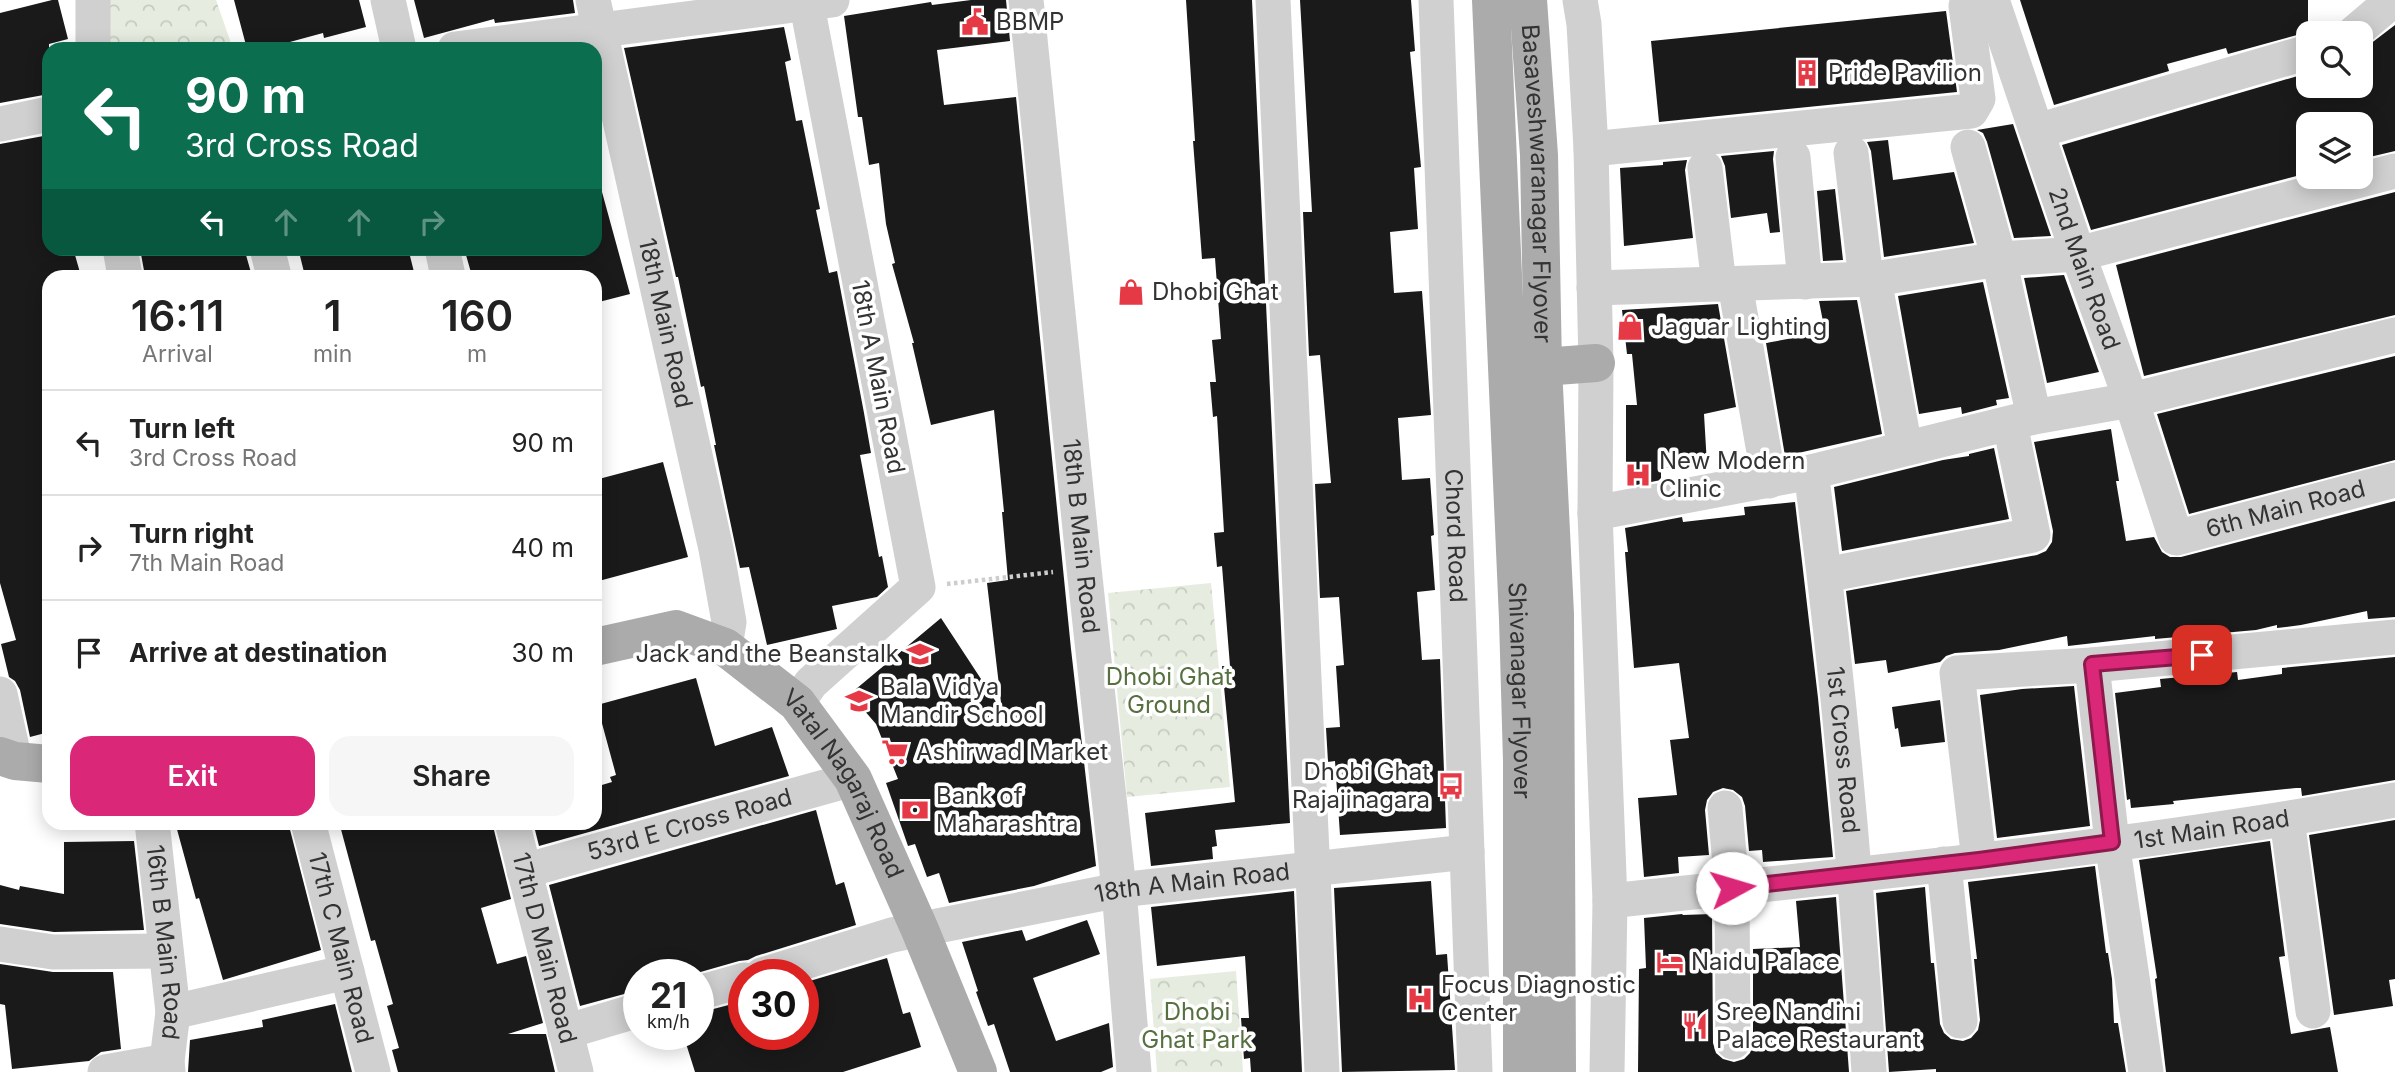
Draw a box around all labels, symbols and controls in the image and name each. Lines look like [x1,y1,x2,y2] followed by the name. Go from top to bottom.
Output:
[960,7,990,37] public building icon: BBMP
[996,7,1064,36] place label: BBMP
[2296,21,2373,189] map controls
[2296,21,2373,98] button: search
[1516,23,1558,344] street label: Basaveshwaranagar Flyover
[1792,58,1822,88] building icon: Pride Pavilion
[1828,58,1982,87] place label: Pride Pavilion
[185,66,306,125] text: 90 m
[70,70,161,161] icon: left
[2296,112,2373,189] button: layers
[185,126,419,165] text: 3rd Cross Road
[2043,184,2127,354] street label: 2nd Main Road
[194,203,232,241] icon: left
[267,203,305,241] icon: ahead
[340,203,378,241] icon: ahead
[413,203,451,241] icon: right
[633,235,699,411] street label: 18th Main Road
[1116,277,1146,307] shop icon: Dhobi Ghat
[1152,277,1279,306] place label: Dhobi Ghat
[846,278,911,476] street label: 18th A Main Road
[131,290,224,341] text: 16:11
[324,290,341,341] text: 1
[441,290,513,341] text: 160
[1615,312,1645,342] shop icon: Jaguar Lighting
[1651,312,1827,341] place label: Jaguar Lighting
[142,340,213,368] text: Arrival
[313,340,352,368] text: min
[467,340,487,368] text: m
[129,413,235,444] text: Turn left
[70,424,108,462] icon: left
[511,427,574,458] text: 90 m
[1057,437,1106,635] street label: 18th B Main Road
[129,444,297,472] text: 3rd Cross Road
[1659,446,1805,503] place label: New Modern Clinic
[1623,460,1653,490] hospital icon: New Modern Clinic
[1439,468,1473,603] street label: Chord Road
[2203,474,2368,543] street label: 6th Main Road
[129,518,254,549] text: Turn right
[70,529,108,567] icon: right
[511,532,574,563] text: 40 m
[129,549,284,577] text: 7th Main Road
[1502,581,1537,799] street label: Shivanagar Flyover
[2172,625,2232,685] pin
[70,634,108,672] icon: arrive
[2183,636,2221,674] icon: arrive
[129,637,388,668] text: Arrive at destination
[511,637,574,668] text: 30 m
[636,639,899,668] place label: Jack and the Beanstalk
[905,639,935,669] school or university icon: Jack and the Beanstalk
[1106,662,1232,719] park label: Dhobi Ghat Ground
[1821,665,1866,835] street label: 1st Cross Road
[880,672,1044,729] place label: Bala Vidya Mandir School
[777,682,910,882] street label: Vatal Nagaraj Road
[844,686,874,716] school or university icon: Bala Vidya Mandir School
[70,736,315,816] button: Exit
[329,736,574,816] button: Share
[880,737,910,767] supermarket icon: Ashirwad Market
[916,737,1108,766] place label: Ashirwad Market
[1292,757,1430,814] place label: Dhobi Ghat Rajajinagara
[1436,771,1466,801] bus stop icon: Dhobi Ghat Rajajinagara
[936,781,1079,838] place label: Bank of Maharashtra
[584,782,795,867] street label: 53rd E Cross Road
[900,795,930,825] bank icon: Bank of Maharashtra
[2132,803,2292,855] street label: 1st Main Road
[141,843,188,1041] street label: 16th B Main Road
[302,849,380,1046] street label: 17th C Main Road
[506,849,583,1046] street label: 17th D Main Road
[1695,851,1769,925] position arrow
[1092,856,1291,909] street label: 18th A Main Road
[1655,947,1685,977] hotel icon: Naidu Palace
[1691,947,1840,976] place label: Naidu Palace
[728,959,819,1050] speed limit sign: 30
[1441,970,1636,1027] place label: Focus Diagnostic Center
[650,974,687,1016] text: 21
[1405,984,1435,1014] hospital icon: Focus Diagnostic Center
[1141,997,1253,1054] park label: Dhobi Ghat Park
[1716,997,1921,1054] place label: Sree Nandini Palace Restaurant
[647,1011,690,1032] text: km/h
[1680,1011,1710,1041] restaurant icon: Sree Nandini Palace Restaurant

